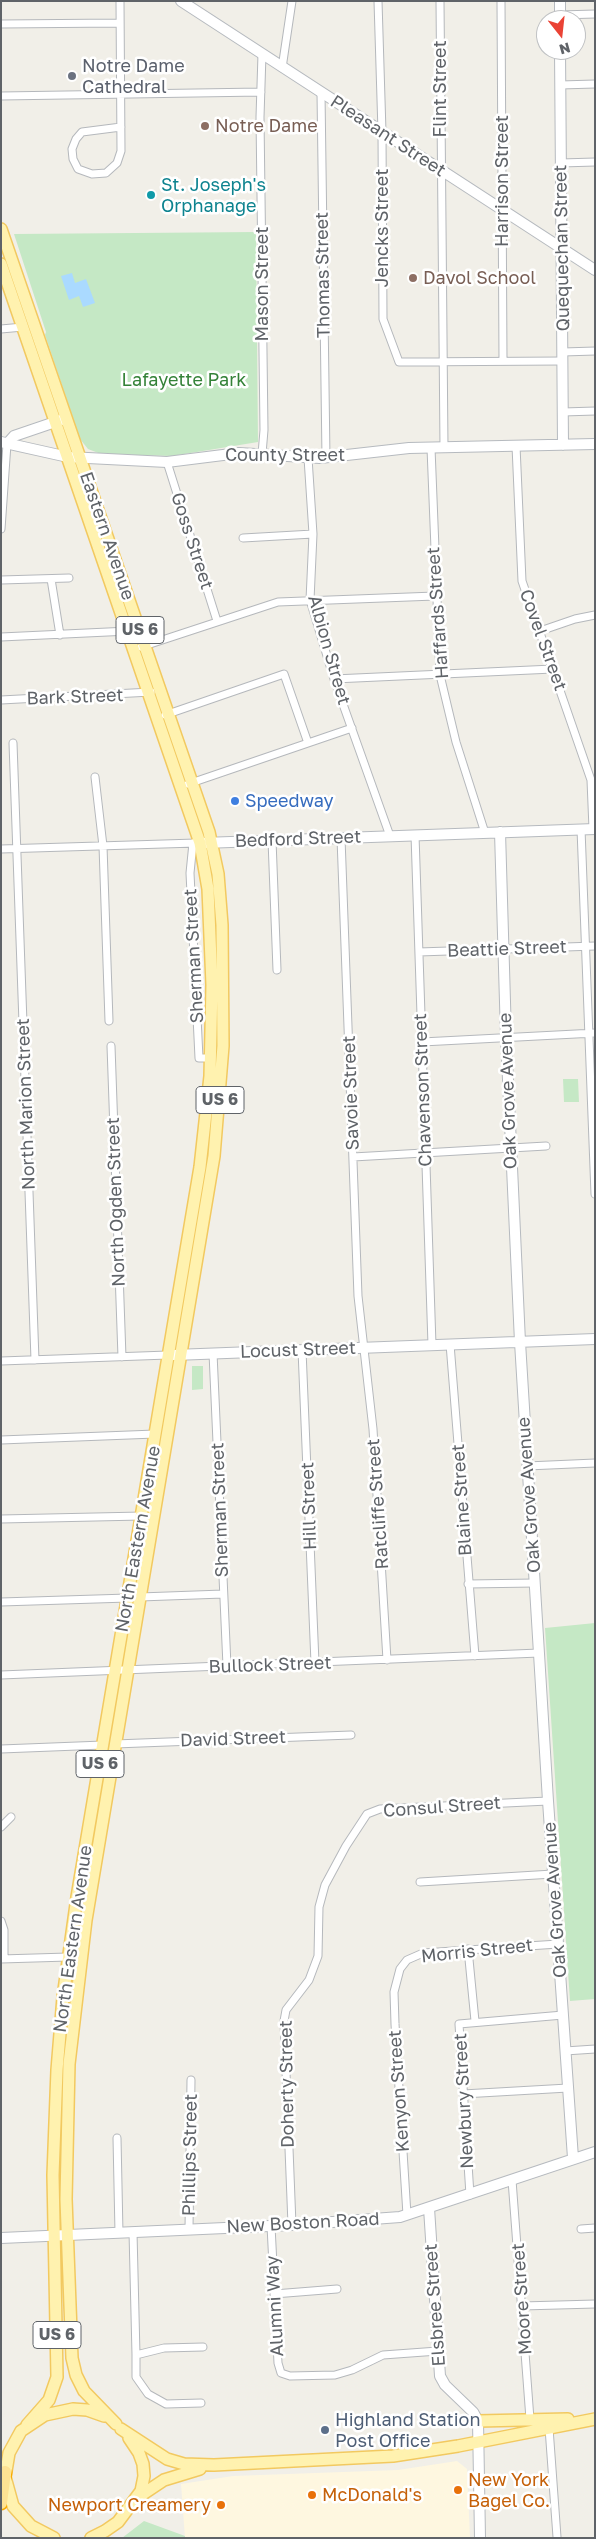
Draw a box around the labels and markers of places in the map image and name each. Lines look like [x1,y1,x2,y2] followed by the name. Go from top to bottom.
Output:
[82,55,185,98] place label: Notre Dame Cathedral
[66,70,78,82] marker: Notre Dame Cathedral
[215,115,318,137] place label: Notre Dame
[199,120,211,132] marker: Notre Dame
[161,174,266,216] place label: St. Joseph's Orphanage
[145,189,157,201] marker: St. Joseph's Orphanage
[423,267,536,289] place label: Davol School
[407,272,419,284] marker: Davol School
[245,790,334,812] place label: Speedway
[229,795,241,807] marker: Speedway
[335,2409,480,2452] place label: Highland Station Post Office
[319,2424,331,2436] marker: Highland Station Post Office
[468,2469,550,2512] place label: New York Bagel Co.
[322,2484,422,2506] place label: McDonald's
[452,2484,464,2496] marker: New York Bagel Co.
[306,2489,318,2501] marker: McDonald's
[48,2494,211,2516] place label: Newport Creamery
[215,2499,227,2511] marker: Newport Creamery

